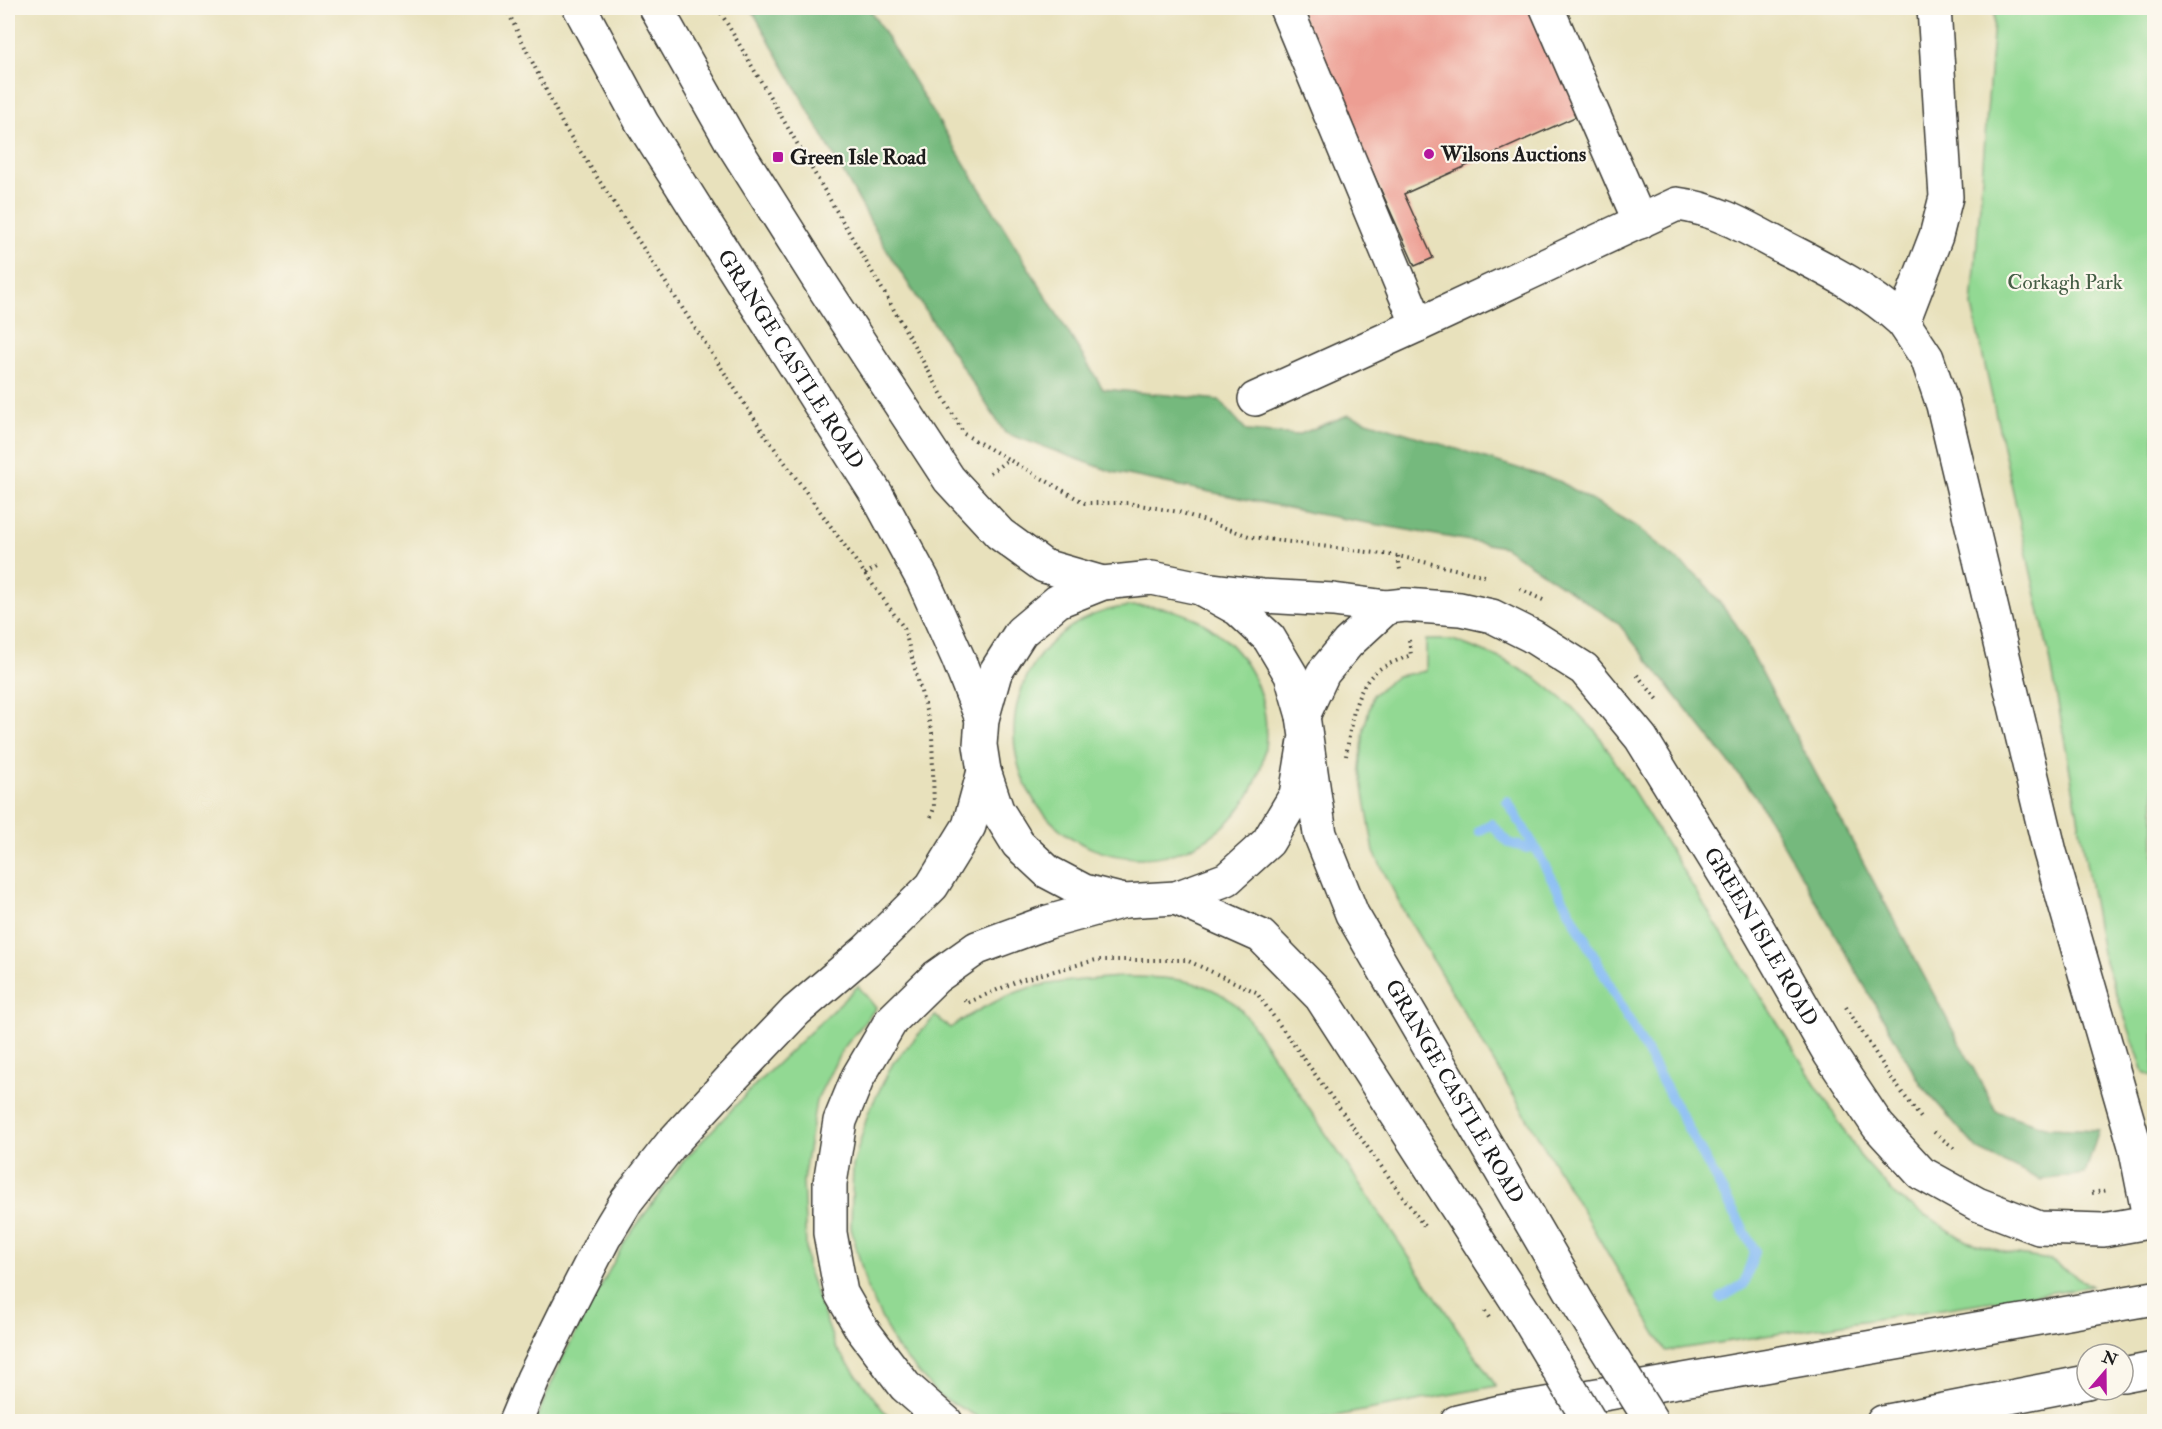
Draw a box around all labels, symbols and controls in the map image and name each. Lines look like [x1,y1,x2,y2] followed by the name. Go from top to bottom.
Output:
[1440,141,1586,168] place label: Wilsons Auctions
[790,144,927,171] place label: Green Isle Road
[1422,147,1436,161] marker: Wilsons Auctions
[771,150,785,164] marker: Green Isle Road
[711,245,870,474] street label: GRANGE CASTLE ROAD
[2007,269,2123,296] park label: Corkagh Park
[1697,843,1824,1031] street label: GREEN ISLE ROAD
[1379,975,1530,1208] street label: GRANGE CASTLE ROAD
[2075,1342,2135,1402] north arrow
[2099,1347,2121,1371] text: N

